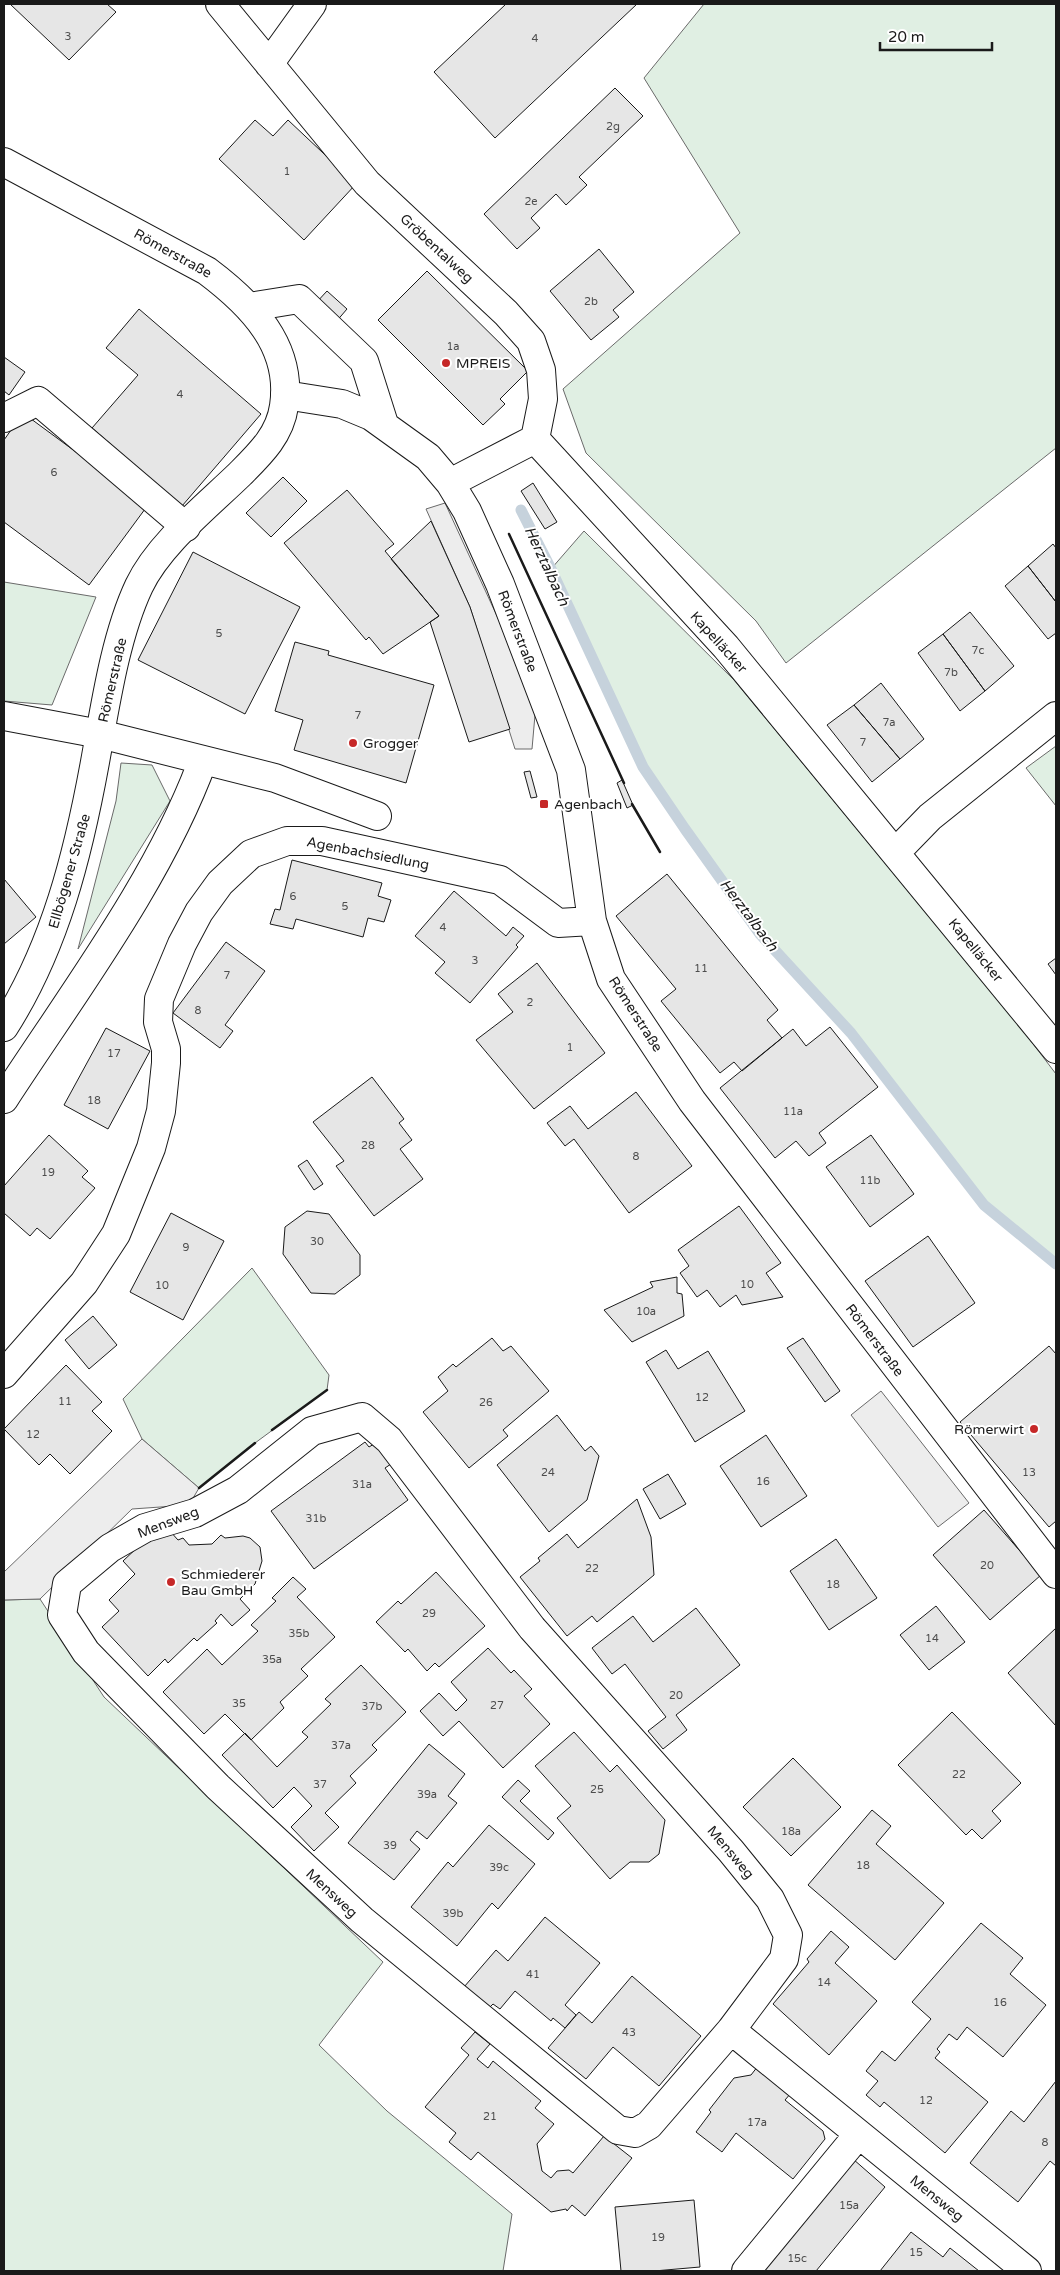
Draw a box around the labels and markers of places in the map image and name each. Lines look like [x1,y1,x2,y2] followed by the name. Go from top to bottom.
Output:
[456,355,511,372] place label: MPREIS
[440,357,452,369] marker: MPREIS
[363,735,419,752] place label: Grogger
[347,737,359,749] marker: Grogger
[554,796,622,813] place label: Agenbach
[538,798,550,810] marker: Agenbach
[954,1421,1025,1438] place label: Römerwirt
[1028,1423,1040,1435] marker: Römerwirt
[181,1566,266,1599] place label: Schmiederer Bau GmbH
[165,1576,177,1588] marker: Schmiederer Bau GmbH

